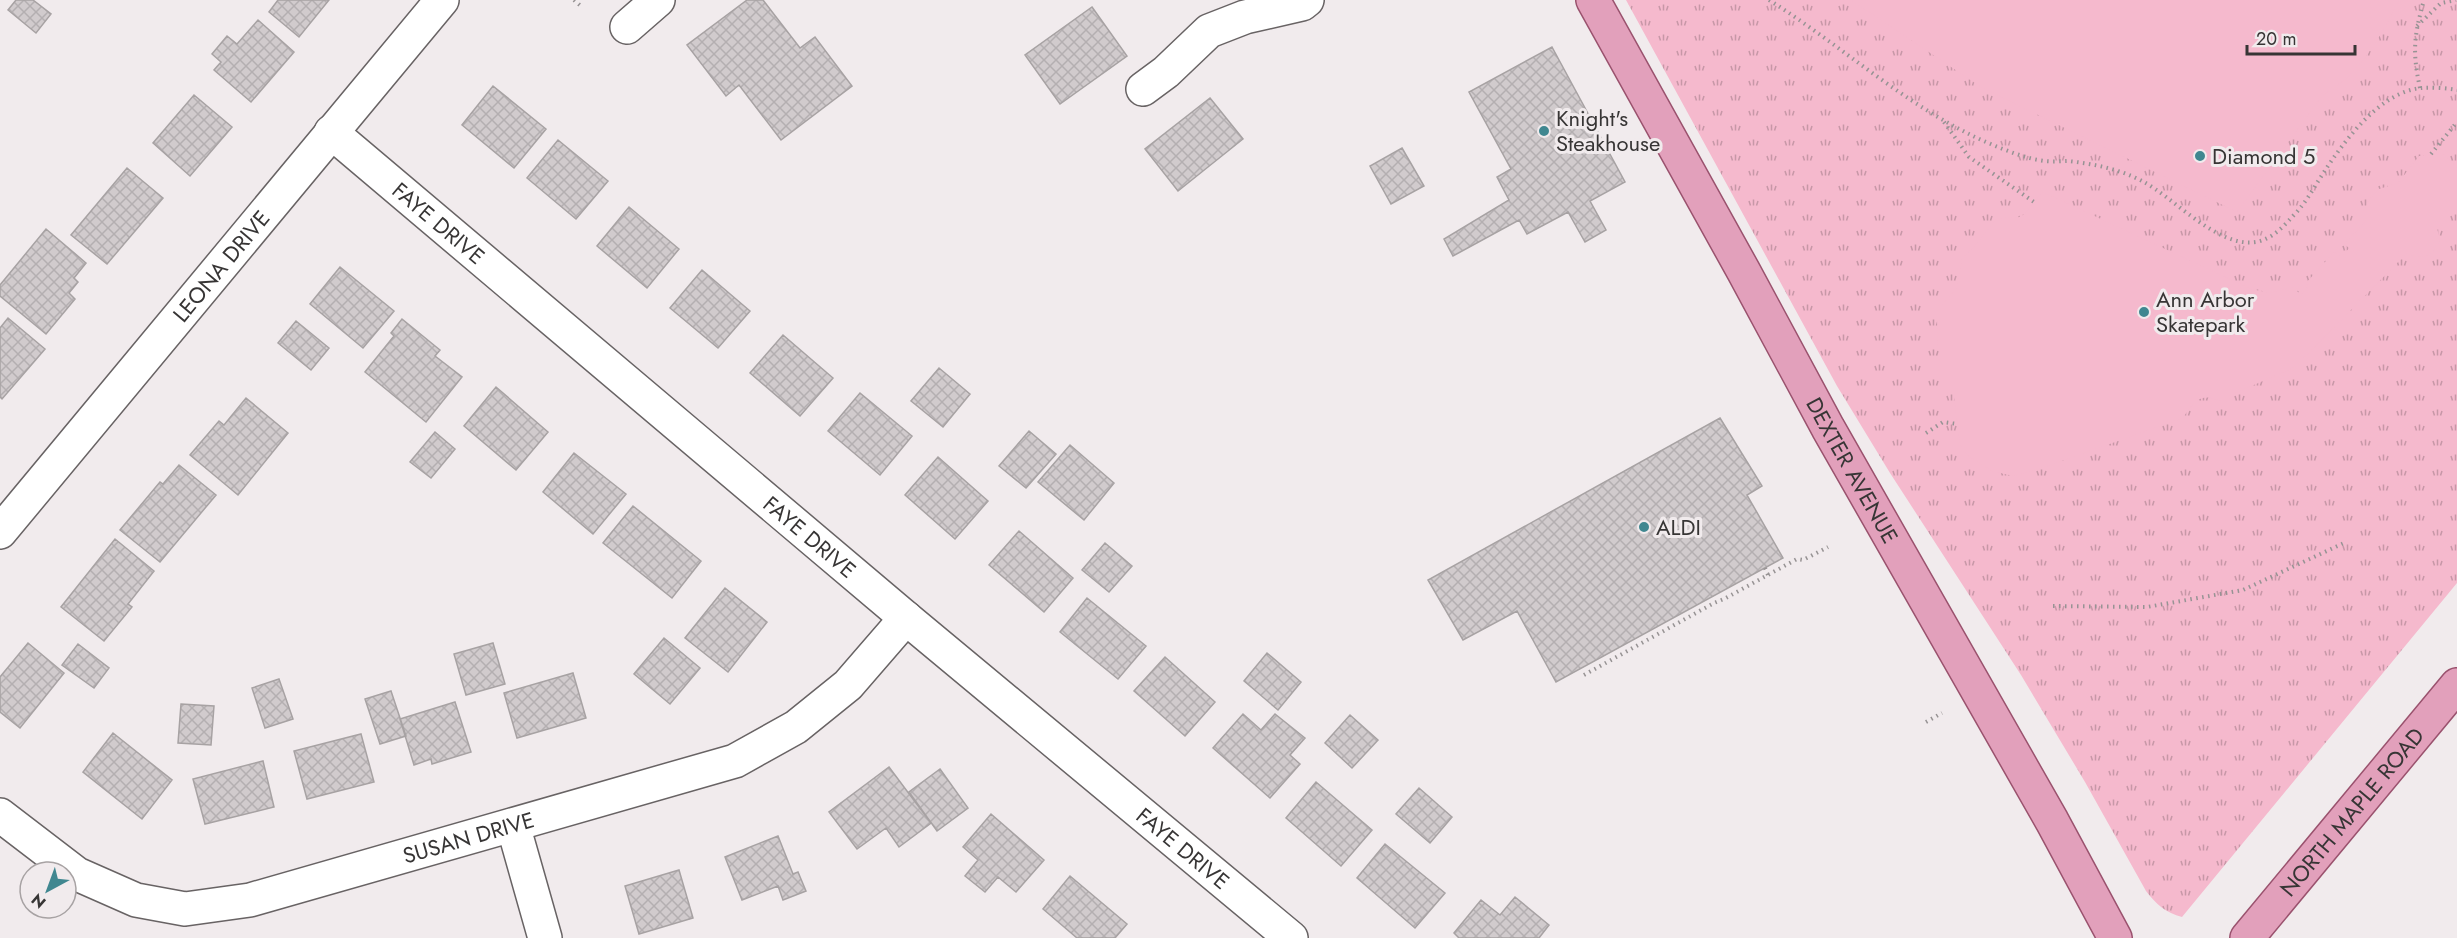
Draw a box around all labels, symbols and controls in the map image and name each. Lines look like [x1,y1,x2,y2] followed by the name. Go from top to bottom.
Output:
[2247,18,2355,56] scale bar
[2256,26,2296,52] text: 20 m
[1556,102,1660,159] place label: Knight's Steakhouse
[1537,124,1551,138] marker: Knight's Steakhouse
[2212,140,2316,172] place label: Diamond 5
[2193,149,2207,163] marker: Diamond 5
[385,174,492,272] street label: FAYE DRIVE
[165,203,277,329] street label: LEONA DRIVE
[2156,283,2255,340] place label: Ann Arbor Skatepark
[2137,305,2151,319] marker: Ann Arbor Skatepark
[1798,391,1906,549] street label: DEXTER AVENUE
[756,488,863,585] street label: FAYE DRIVE
[1656,511,1701,543] place label: ALDI
[1637,520,1651,534] marker: ALDI
[2272,720,2431,903] street label: NORTH MAPLE ROAD
[1129,800,1237,897] street label: FAYE DRIVE
[399,803,538,871] street label: SUSAN DRIVE
[18,860,78,920] north arrow
[26,888,51,914] text: N

